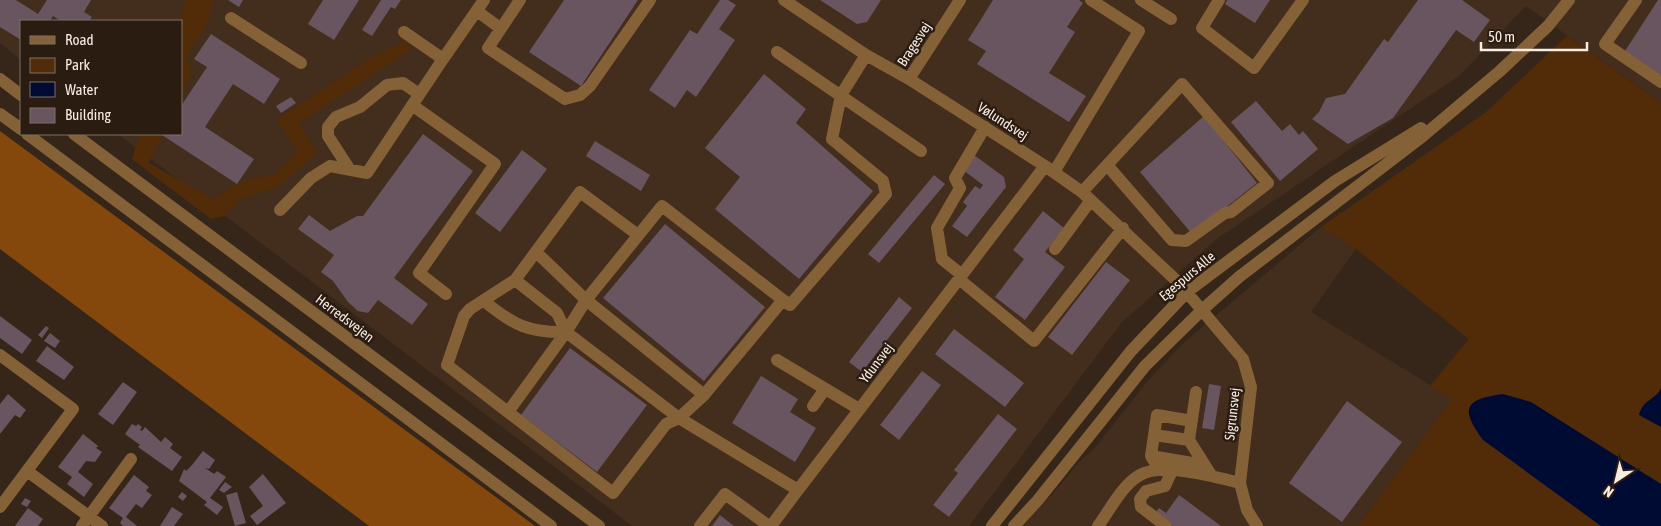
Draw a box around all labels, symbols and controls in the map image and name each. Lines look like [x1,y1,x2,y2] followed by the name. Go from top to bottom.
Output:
[894,19,934,69] street label: Bragesvej
[20,20,182,135] legend
[1481,20,1587,52] scale bar
[1488,28,1515,45] text: 50 m
[65,31,94,48] text: Road
[65,56,90,73] text: Park
[65,81,98,98] text: Water
[975,99,1031,143] street label: Vølundsvej
[65,106,111,123] text: Building
[1156,248,1218,304] street label: Egespurs Alle
[313,291,377,345] street label: Herredsvejen
[856,340,896,386] street label: Ydunsvej
[1221,387,1243,441] street label: Sigrunsvej
[1591,456,1641,506] north arrow
[1601,483,1617,501] text: N

